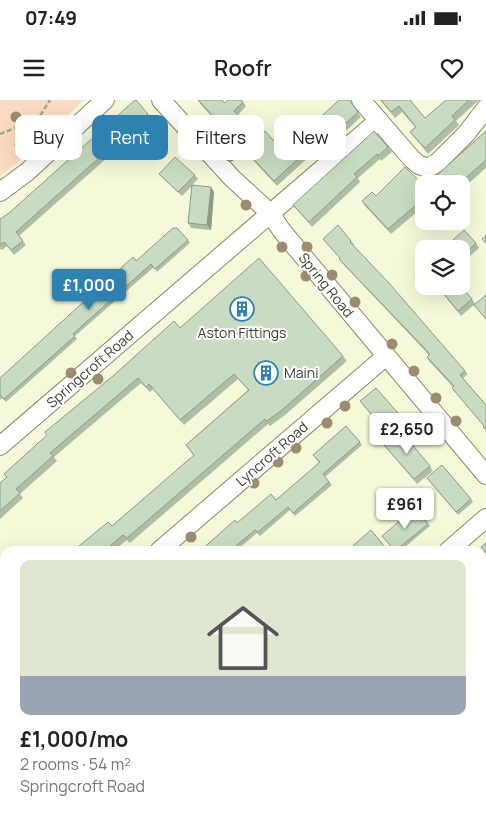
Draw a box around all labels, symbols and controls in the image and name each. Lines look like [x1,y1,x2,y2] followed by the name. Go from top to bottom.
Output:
[25,5,77,31] text: 07:49
[214,53,272,83] text: Roofr
[20,54,48,82] icon: menu
[438,54,466,82] icon: heart
[15,115,82,160] chip: Buy
[92,115,168,160] chip: Rent
[178,115,264,160] chip: Filters
[274,115,346,160] chip: New
[415,175,470,295] map controls
[415,175,470,230] button: locate
[415,240,470,295] button: layers
[295,248,358,321] street label: Spring Road
[48,268,130,311] pin: £1,000
[63,274,115,296] text: £1,000
[229,296,255,322] building icon: Aston Fittings
[198,323,286,342] place label: Aston Fittings
[42,326,137,412] street label: Springcroft Road
[253,360,279,386] building icon: Maini
[284,363,318,382] place label: Maini
[366,412,448,455] pin: £2,650
[232,417,312,490] street label: Lyncroft Road
[380,418,434,440] text: £2,650
[375,488,435,530] pin: £961
[387,493,423,515] text: £961
[198,593,288,683] icon: home
[20,725,128,753] text: £1,000/mo
[20,753,131,775] text: 2 rooms · 54 m²
[20,775,145,797] text: Springcroft Road

